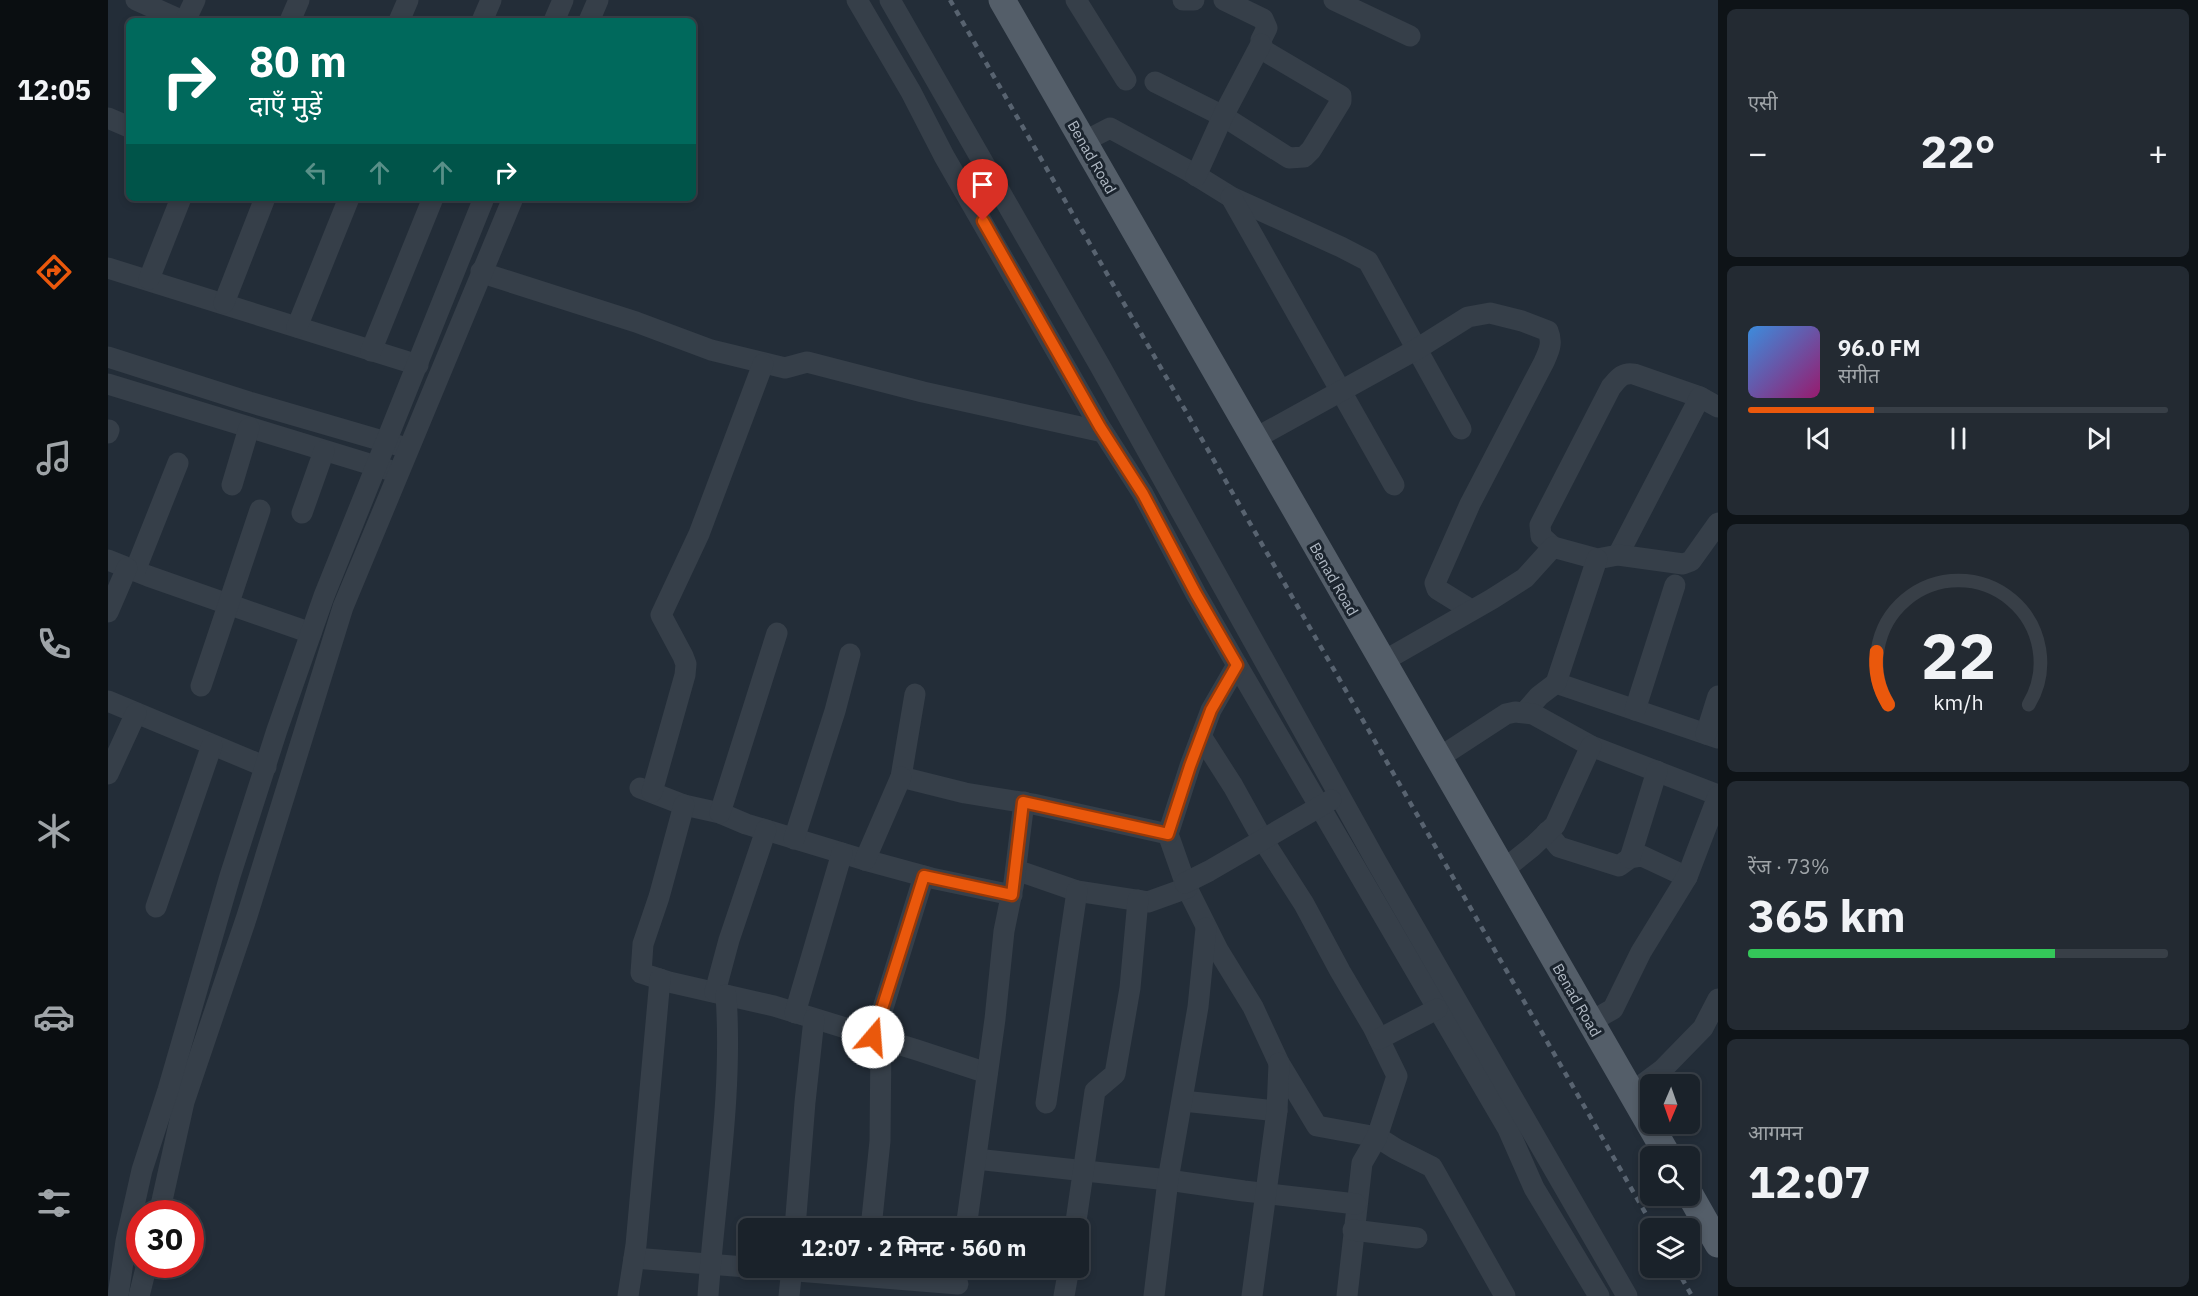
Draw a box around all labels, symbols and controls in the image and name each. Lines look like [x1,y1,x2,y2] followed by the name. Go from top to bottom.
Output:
[249,34,347,89] text: 80 m
[150,42,228,120] icon: right
[17,72,91,107] text: 12:05
[249,87,322,122] text: दाएँ मुड़ें
[1748,89,1778,116] text: एसी
[1063,117,1121,197] street label: Benad Road
[1920,122,1996,180] text: 22°
[1748,131,1768,174] text: −
[2148,131,2168,174] text: +
[300,156,333,189] icon: left
[363,156,396,189] icon: ahead
[426,156,459,189] icon: ahead
[489,156,522,189] icon: right
[957,159,1008,221] pin
[966,168,999,201] icon: arrive
[33,251,75,293] icon: directions
[1838,333,1921,362] text: 96.0 FM
[1838,362,1879,389] text: संगीत
[1802,422,1835,455] icon: previous
[1942,422,1975,455] icon: pause
[2082,422,2115,455] icon: next
[33,437,75,479] icon: music
[1305,539,1363,619] street label: Benad Road
[1921,615,1995,696] text: 22
[33,623,75,665] icon: phone
[1933,688,1983,716] text: km/h
[33,810,75,852] icon: climate
[1748,853,1830,880] text: रेंज · 73%
[1748,886,1906,944] text: 365 km
[1548,960,1606,1040] street label: Benad Road
[33,996,75,1038] icon: car
[841,1005,905,1069] position arrow
[1640,1074,1700,1134] north arrow
[1640,1074,1700,1278] map controls
[1748,1119,1803,1146] text: आगमन
[1640,1146,1700,1206] button: search
[1748,1152,1871,1210] text: 12:07
[33,1182,75,1224] icon: filters
[126,1200,204,1278] speed limit sign: 30
[1640,1218,1700,1278] button: layers
[801,1233,1026,1262] text: 12:07 · 2 मिनट · 560 m

